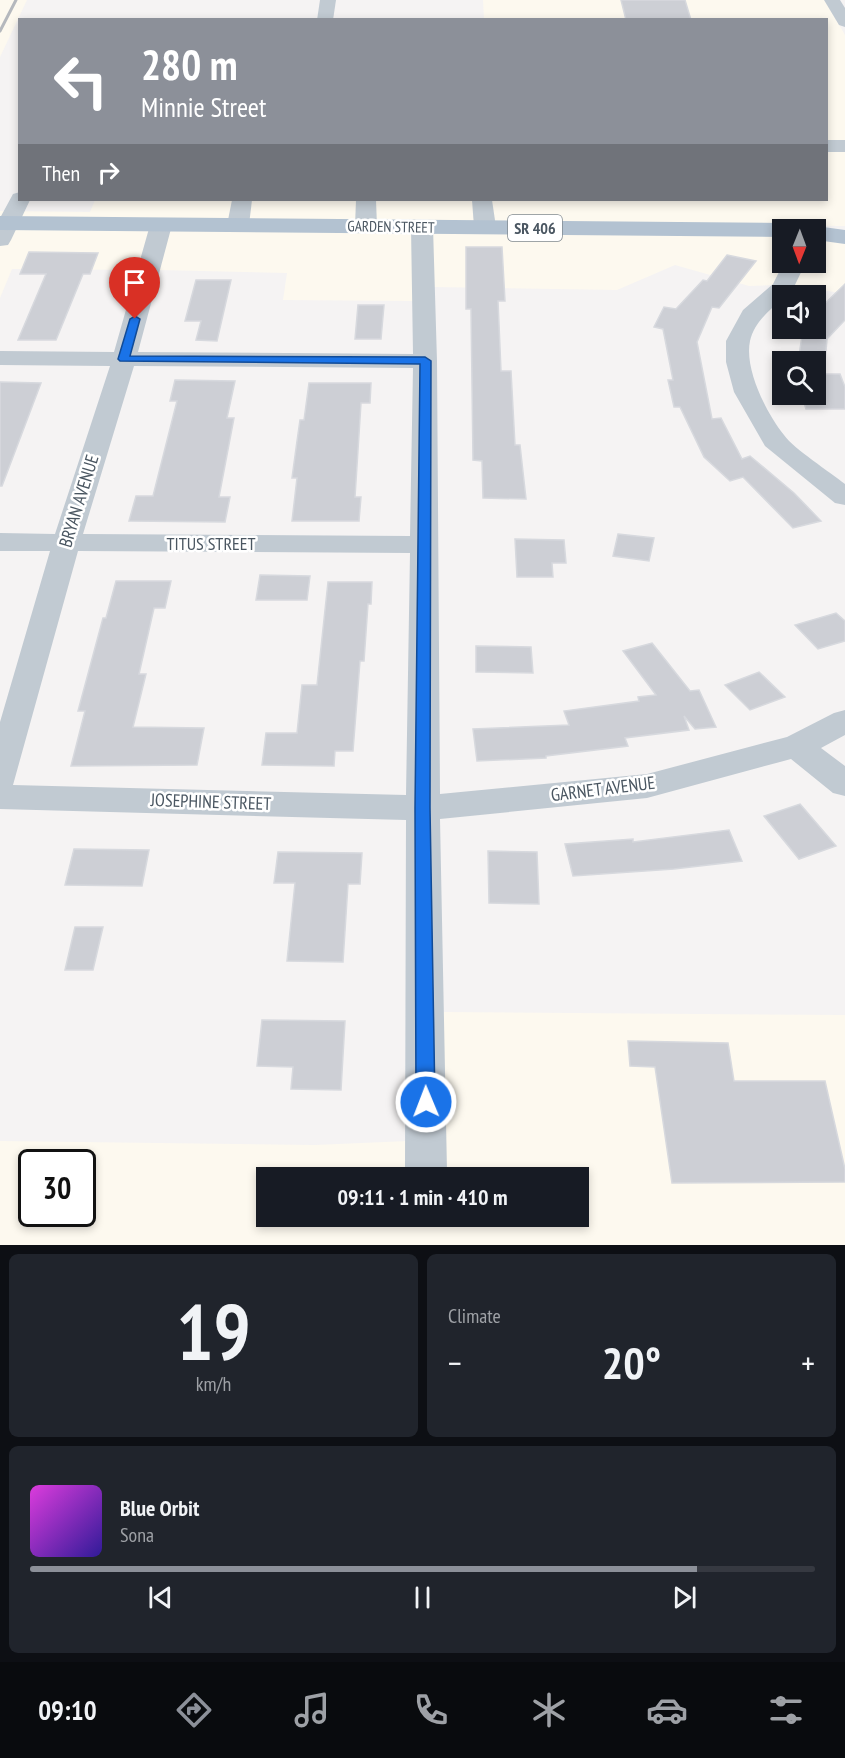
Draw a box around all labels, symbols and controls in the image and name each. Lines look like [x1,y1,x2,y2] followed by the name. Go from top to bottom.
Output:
[141,37,238,92] text: 280 m
[42,42,120,120] icon: left
[141,90,266,124] text: Minnie Street
[92,156,125,189] icon: right
[42,159,80,187] text: Then
[508,215,562,241] road number: SR 406
[347,216,435,237] street label: GARDEN STREET
[772,219,826,273] north arrow
[772,219,826,405] map controls
[109,257,160,319] pin
[118,266,151,299] icon: arrive
[772,285,826,339] button: sound
[772,351,826,405] button: search
[54,452,104,550] street label: BRYAN AVENUE
[166,532,256,555] street label: TITUS STREET
[549,771,656,806] street label: GARNET AVENUE
[149,788,272,815] street label: JOSEPHINE STREET
[394,1070,458,1134] position arrow
[18,1149,96,1227] speed limit sign: 30
[337,1183,508,1211] text: 09:11 · 1 min · 410 m
[176,1281,251,1382] text: 19
[448,1303,501,1329] text: Climate
[602,1333,661,1391] text: 20°
[448,1341,462,1384] text: −
[801,1341,815,1384] text: +
[196,1371,231,1397] text: km/h
[120,1494,199,1522] text: Blue Orbit
[120,1522,154,1548] text: Sona
[144,1581,177,1614] icon: previous
[406,1581,439,1614] icon: pause
[668,1581,701,1614] icon: next
[173,1689,215,1731] icon: directions
[291,1689,333,1731] icon: music
[410,1689,452,1731] icon: phone
[528,1689,570,1731] icon: climate
[646,1689,688,1731] icon: car
[765,1689,807,1731] icon: filters
[38,1693,97,1727] text: 09:10

